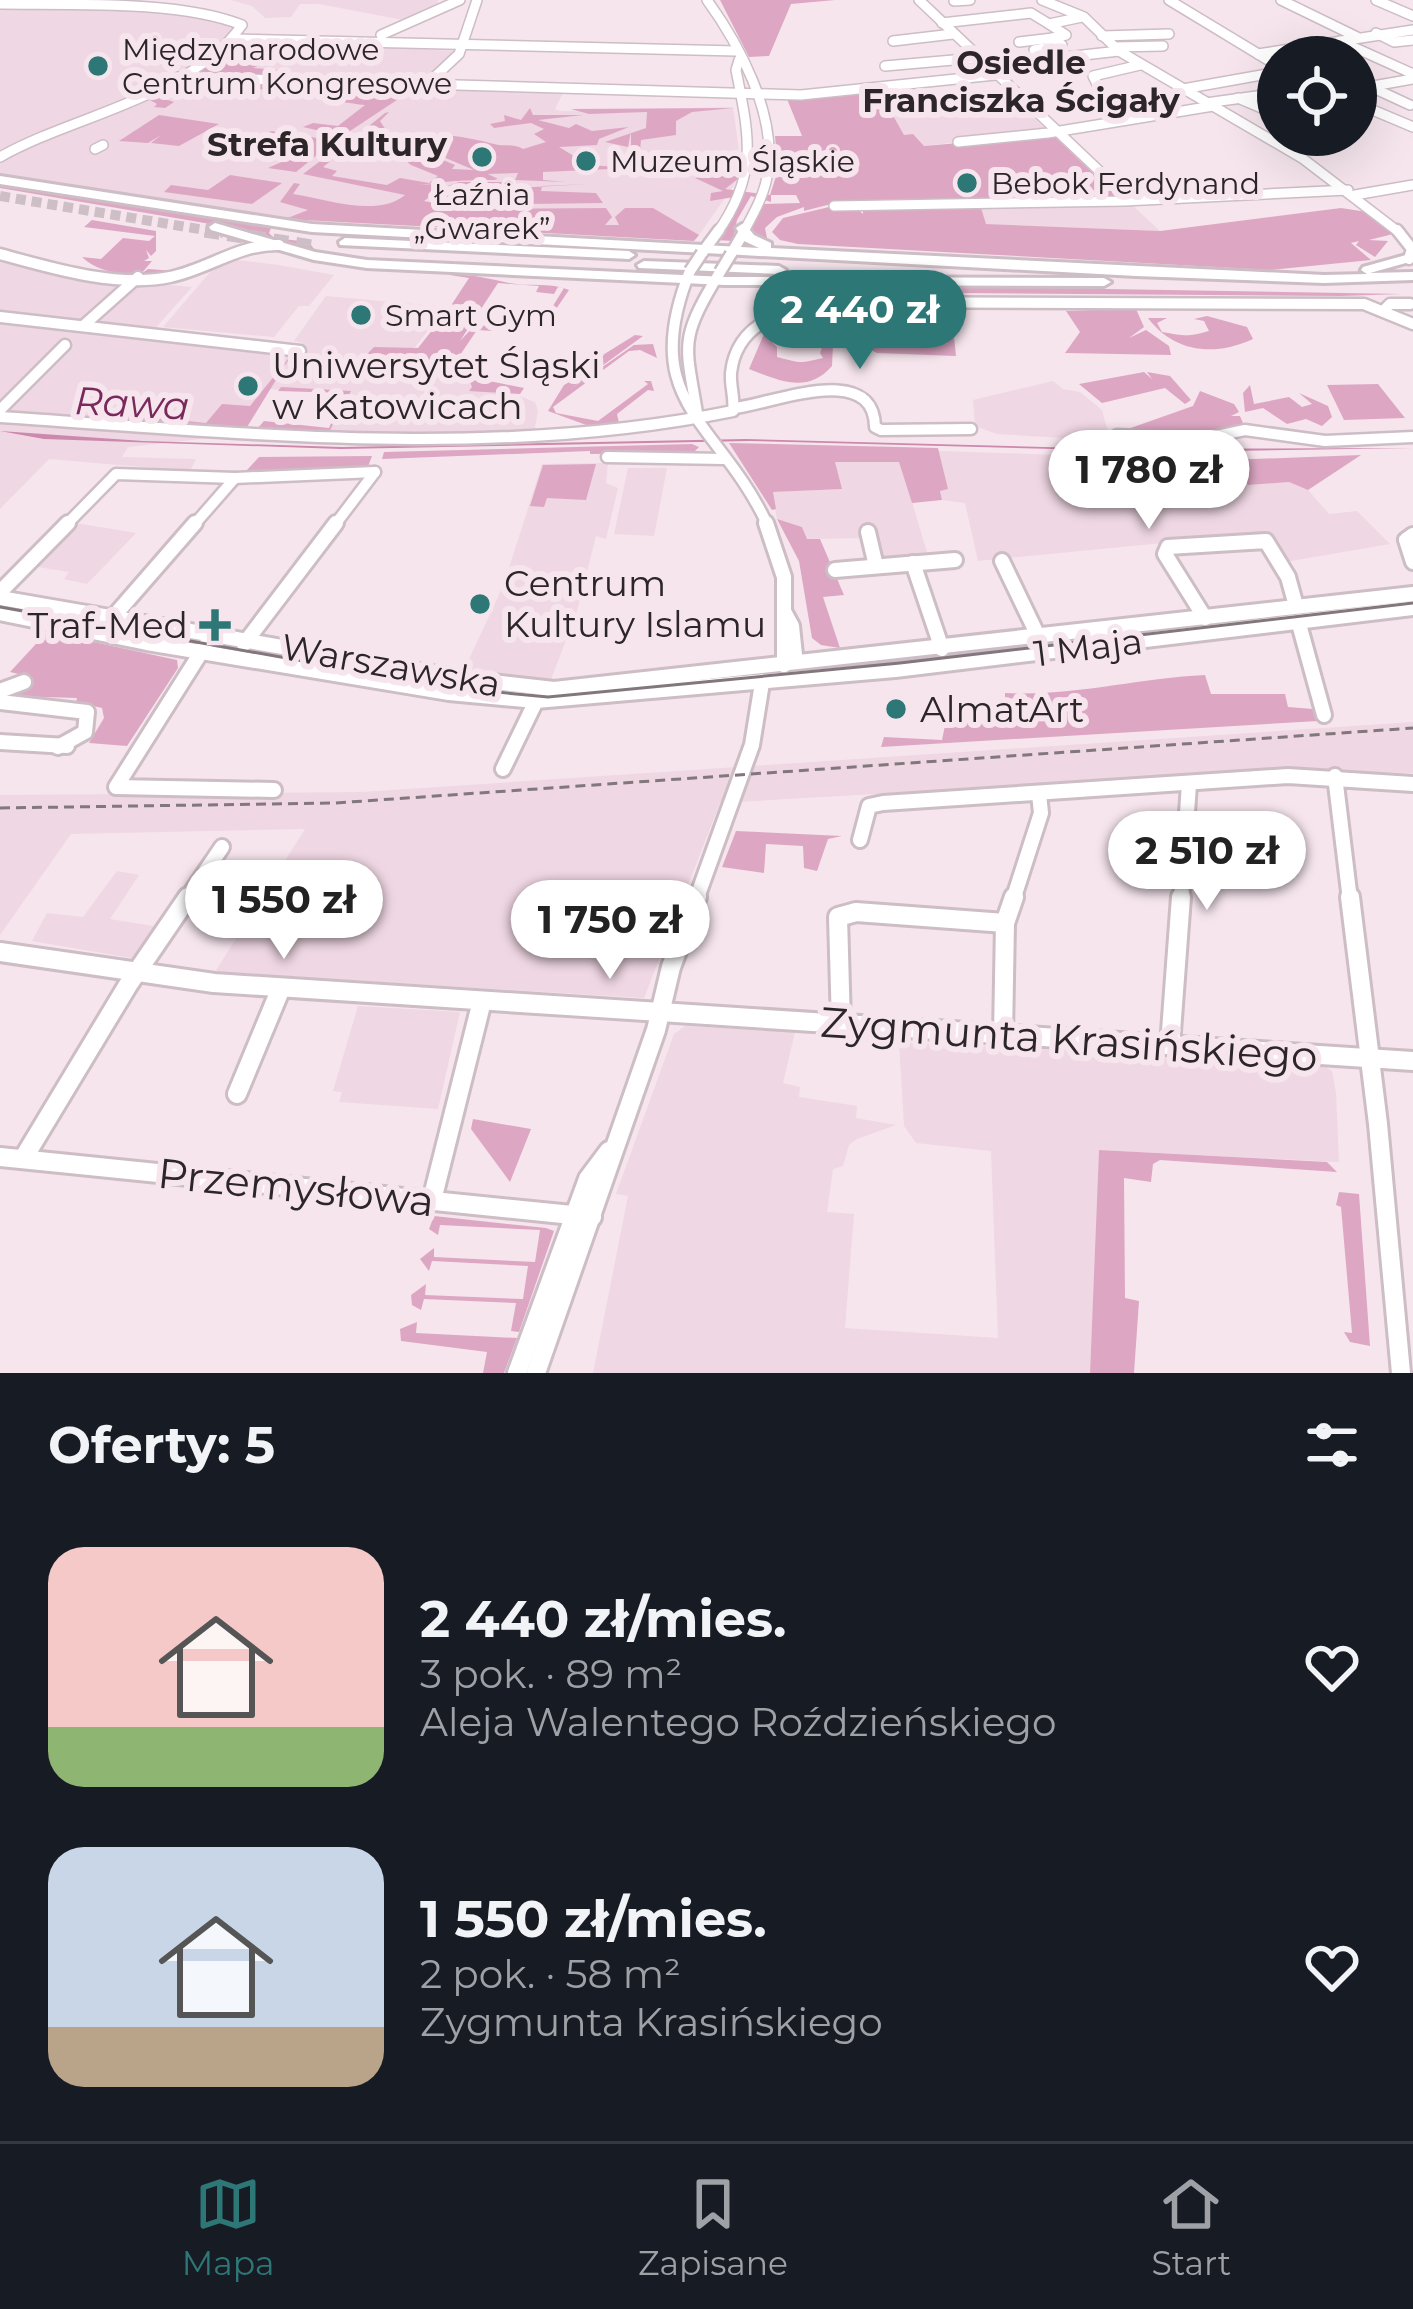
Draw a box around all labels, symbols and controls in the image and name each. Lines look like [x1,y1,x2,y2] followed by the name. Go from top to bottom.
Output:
[122,31,452,102] place label: Międzynarodowe Centrum Kongresowe
[1257,36,1377,156] map controls
[1257,36,1377,156] button: locate
[862,42,1180,120] district label: Osiedle Franciszka Ścigały
[85,53,111,79] marker: Międzynarodowe Centrum Kongresowe
[207,124,447,164] district label: Strefa Kultury
[610,143,855,180] place label: Muzeum Śląskie
[469,144,495,170] marker: Łaźnia „Gwarek”
[573,148,599,174] marker: Muzeum Śląskie
[991,165,1260,202] place label: Bebok Ferdynand
[954,170,980,196] marker: Bebok Ferdynand
[414,176,550,247] place label: Łaźnia „Gwarek”
[736,270,984,372] pin: 2 440 zł
[780,285,940,333] text: 2 440 zł
[385,297,557,334] place label: Smart Gym
[348,302,374,328] marker: Smart Gym
[272,343,601,428] place label: Uniwersytet Śląski w Katowicach
[235,373,261,399] marker: Uniwersytet Śląski w Katowicach
[73,376,191,430] water label: Rawa
[1025,430,1273,532] pin: 1 780 zł
[1075,445,1223,493] text: 1 780 zł
[504,561,766,646] place label: Centrum Kultury Islamu
[467,591,493,617] marker: Centrum Kultury Islamu
[27,603,188,647] place label: Traf-Med
[199,609,231,641] marker: Traf-Med
[1031,619,1145,675] street label: 1 Maja
[278,624,504,706] street label: Warszawska
[920,687,1084,731] place label: AlmatArt
[883,696,909,722] marker: AlmatArt
[1083,811,1331,913] pin: 2 510 zł
[1135,826,1279,874] text: 2 510 zł
[160,860,408,962] pin: 1 550 zł
[212,875,356,923] text: 1 550 zł
[486,880,734,982] pin: 1 750 zł
[538,895,682,943] text: 1 750 zł
[819,996,1319,1082] street label: Zygmunta Krasińskiego
[155,1147,437,1227] street label: Przemysłowa
[1299,1412,1365,1478] icon: filters
[48,1414,275,1476] text: Oferty: 5
[420,1588,786,1650] text: 2 440 zł/mies.
[144,1595,288,1739] icon: home
[1299,1634,1365,1700] icon: heart
[420,1650,682,1698] text: 3 pok. · 89 m²
[420,1698,1057,1746] text: Aleja Walentego Roździeńskiego
[420,1888,767,1950] text: 1 550 zł/mies.
[144,1895,288,2039] icon: home
[1299,1934,1365,2000] icon: heart
[420,1950,681,1998] text: 2 pok. · 58 m²
[420,1998,883,2046] text: Zygmunta Krasińskiego
[182,2171,274,2283] tab: Mapa
[638,2171,788,2283] tab: Zapisane
[1152,2171,1231,2283] tab: Start

